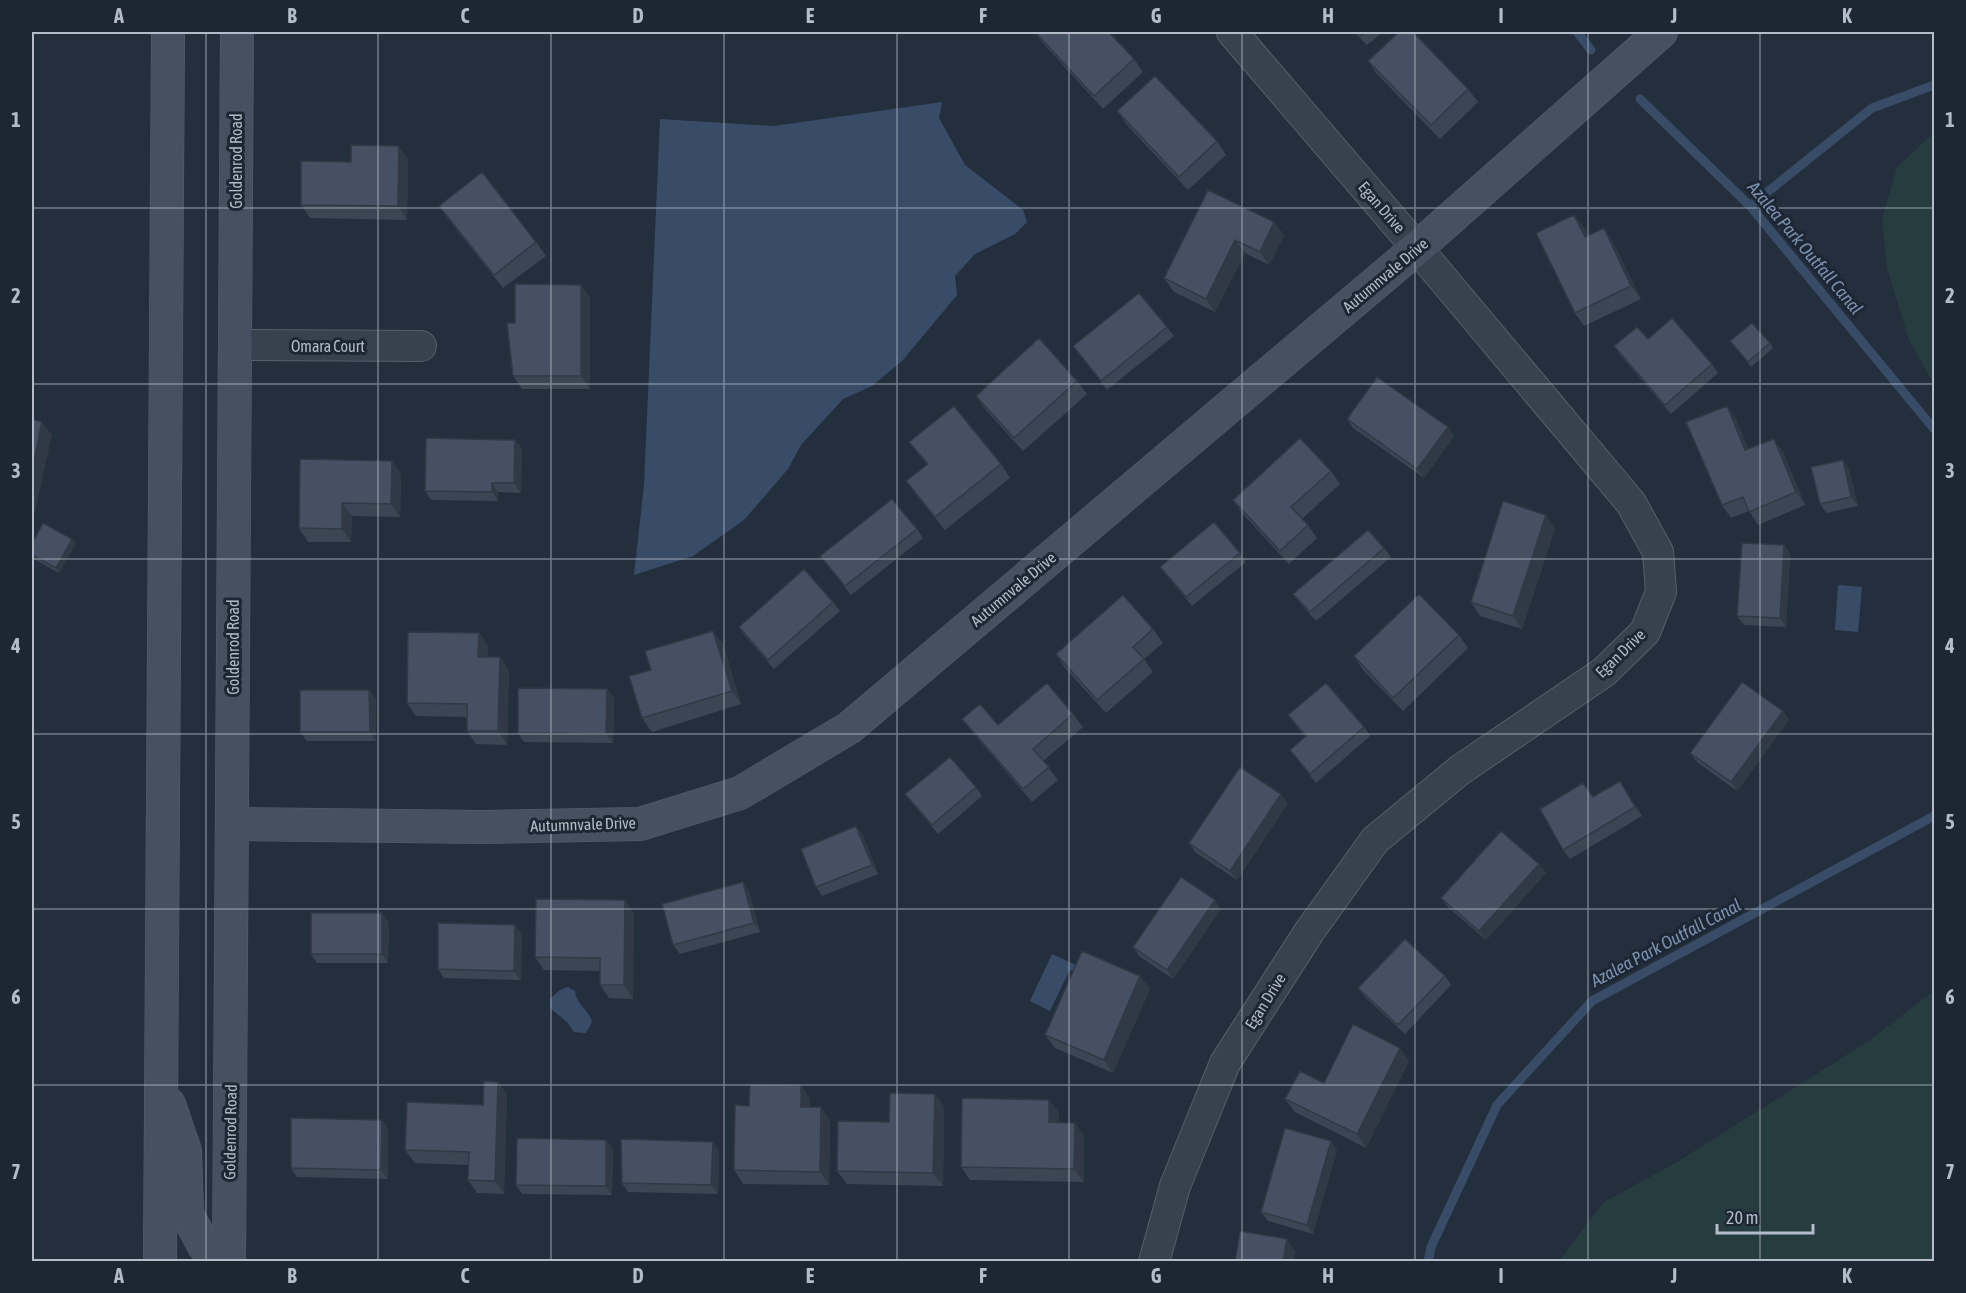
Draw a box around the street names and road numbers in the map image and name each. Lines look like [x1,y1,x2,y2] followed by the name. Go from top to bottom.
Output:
[227,113,245,209] street label: Goldenrod Road
[1354,178,1409,237] street label: Egan Drive
[1339,234,1431,316] street label: Autumnvale Drive
[291,337,365,355] street label: Omara Court
[967,548,1059,630] street label: Autumnvale Drive
[224,599,242,695] street label: Goldenrod Road
[1592,625,1649,682] street label: Egan Drive
[530,813,636,835] street label: Autumnvale Drive
[1241,970,1290,1033] street label: Egan Drive
[220,1084,240,1180] street label: Goldenrod Road

